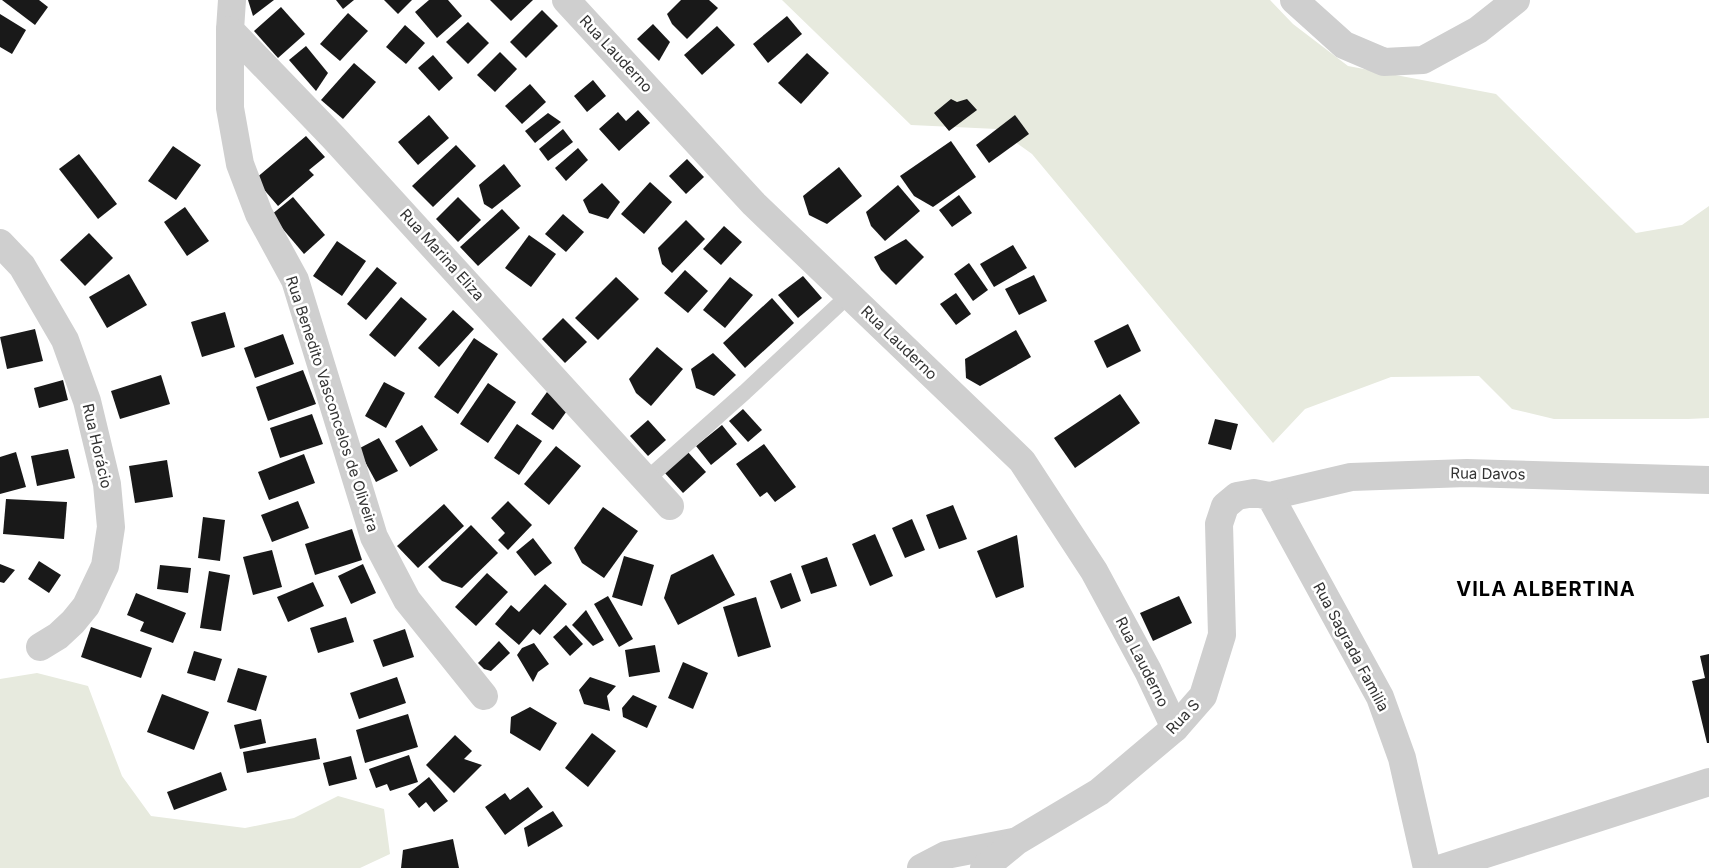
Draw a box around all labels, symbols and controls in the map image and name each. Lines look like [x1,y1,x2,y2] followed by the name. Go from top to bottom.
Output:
[576,11,657,96] street label: Rua Lauderno
[396,205,489,305] street label: Rua Marina Eliza
[282,273,383,534] street label: Rua Benedito Vasconcelos de Oliveira
[857,302,941,384] street label: Rua Lauderno
[78,402,116,490] street label: Rua Horácio
[1450,463,1526,484] street label: Rua Davos
[1456,577,1636,601] district label: VILA ALBERTINA
[1309,579,1394,715] street label: Rua Sagrada Familia
[1112,614,1173,710] street label: Rua Lauderno
[1162,695,1203,738] street label: Rua S

